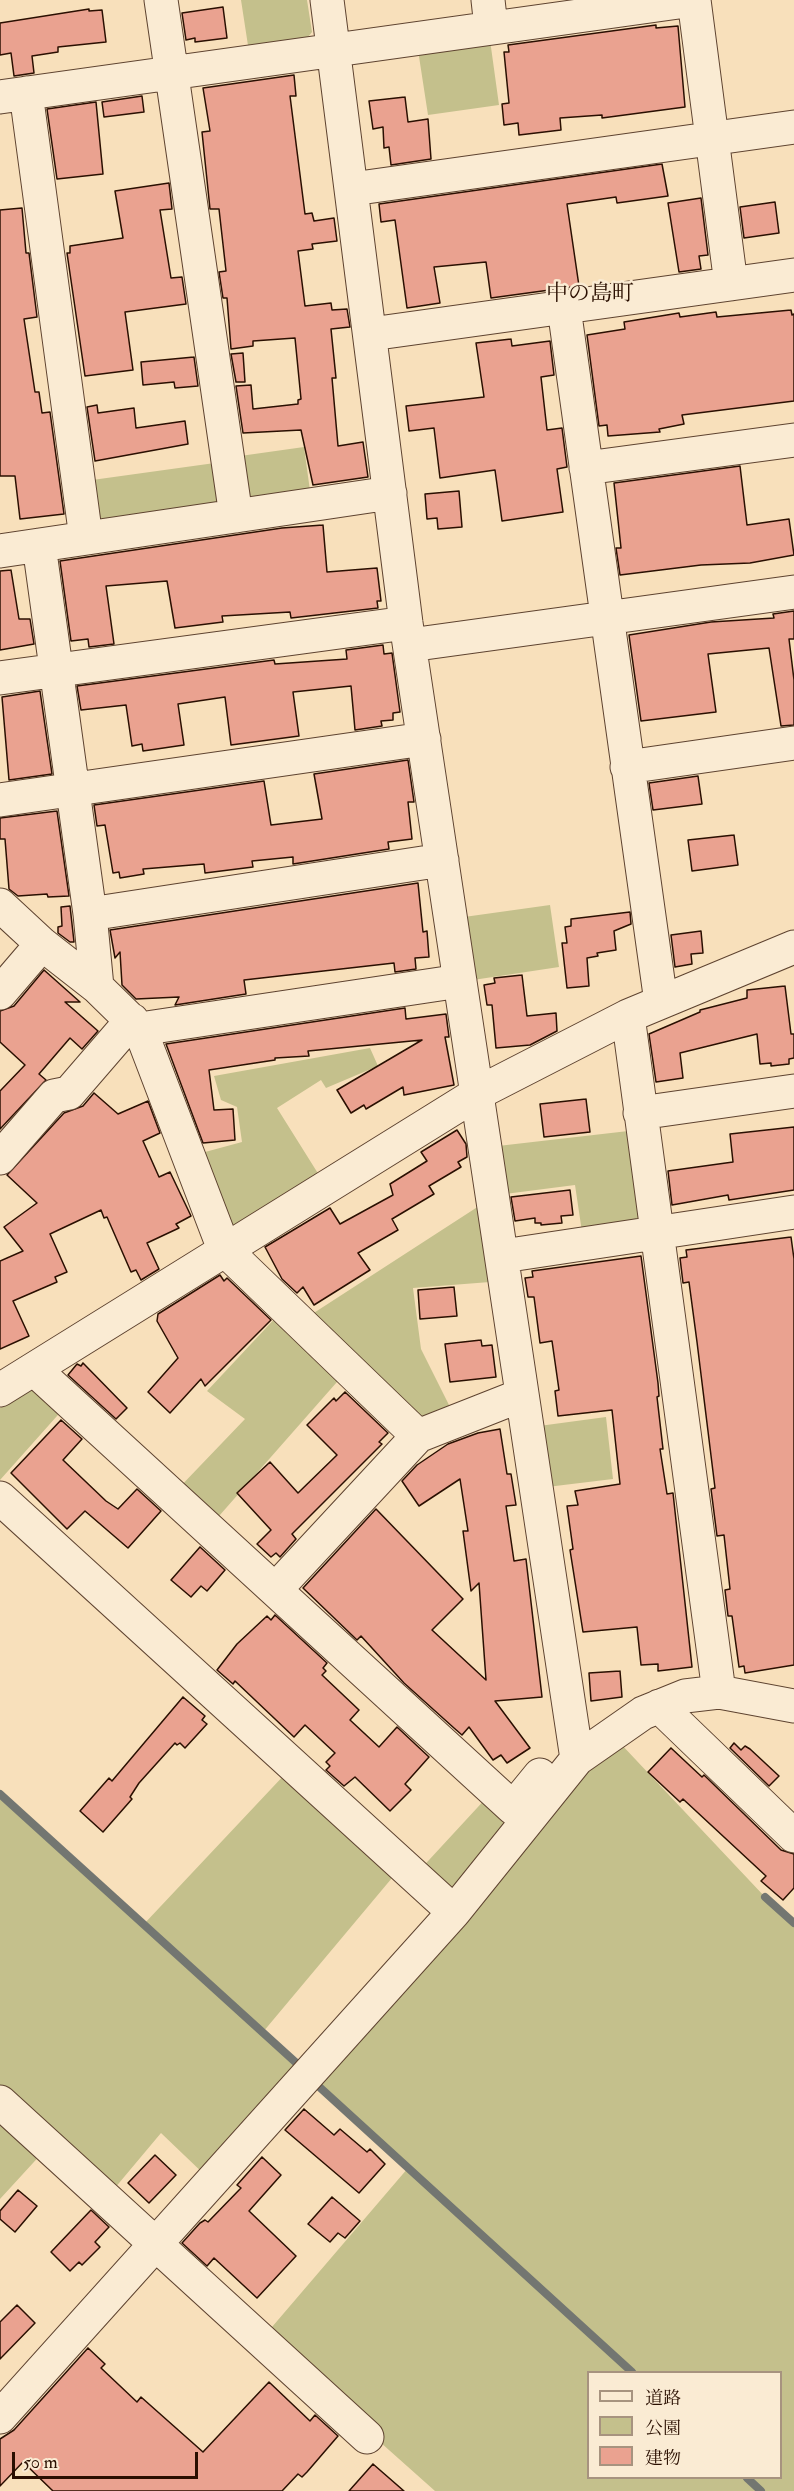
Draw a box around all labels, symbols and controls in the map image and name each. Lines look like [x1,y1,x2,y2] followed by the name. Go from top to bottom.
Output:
[546,282,634,308] district label: 中の島町
[587,2371,782,2479] legend
[645,2387,681,2410] text: 道路
[645,2417,681,2440] text: 公園
[15,2440,201,2478] scale bar
[645,2447,681,2470] text: 建物
[23,2451,58,2474] text: 50 m

